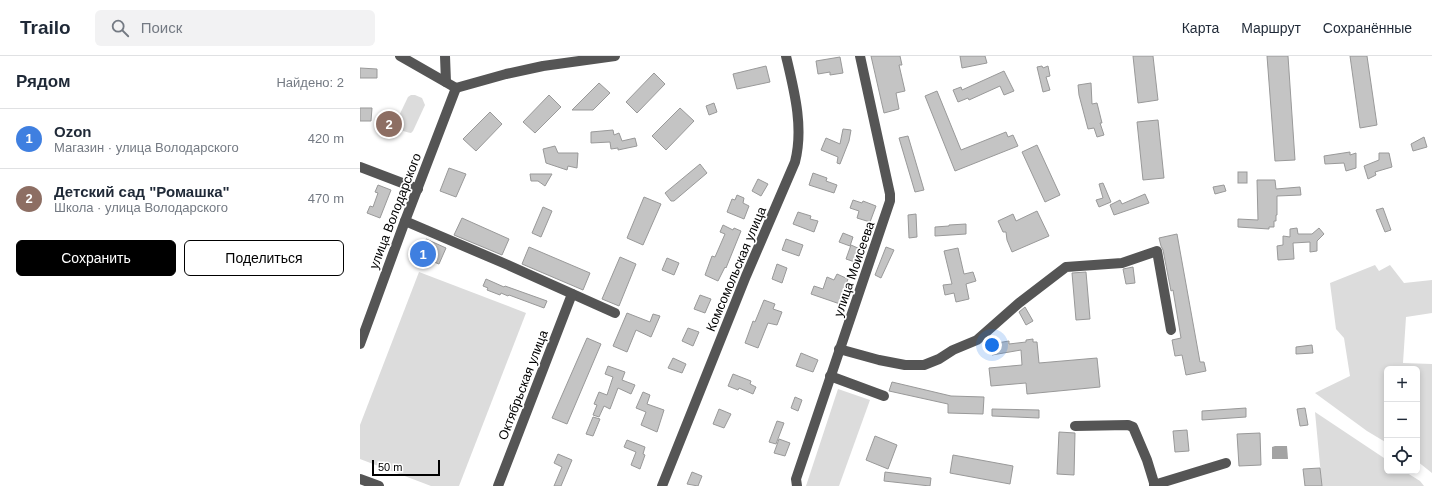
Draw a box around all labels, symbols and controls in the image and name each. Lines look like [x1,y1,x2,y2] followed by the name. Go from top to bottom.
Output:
[95,10,375,46] search box
[20,17,71,38] text: Trailo
[109,17,131,39] icon: search
[141,19,182,36] text: Поиск
[1182,20,1219,36] text: Карта
[1241,20,1301,36] text: Маршрут
[1323,20,1412,36] text: Сохранённые
[16,72,71,91] text: Рядом
[276,75,344,90] text: Найдено: 2
[376,109,402,139] pin: 2
[54,123,92,140] text: Ozon
[25,131,33,146] text: 1
[308,131,344,146] text: 420 m
[54,140,239,155] text: Магазин · улица Володарского
[366,151,424,271] street label: улица Володарского
[54,183,230,200] text: Детский сад "Ромашка"
[25,191,33,206] text: 2
[308,191,344,206] text: 470 m
[54,200,228,215] text: Школа · улица Володарского
[703,204,769,334] street label: Комсомольская улица
[831,219,878,319] street label: улица Моисеева
[410,239,436,269] pin: 1
[16,240,176,276] button: Сохранить
[184,240,344,276] button: Поделиться
[495,327,551,442] street label: Октябрьская улица
[982,335,1002,355] your location
[1384,366,1420,474] map controls
[1384,366,1420,402] button: +
[1384,402,1420,438] button: −
[1384,438,1420,474] button: locate
[372,458,440,477] scale bar
[378,461,402,473] text: 50 m

